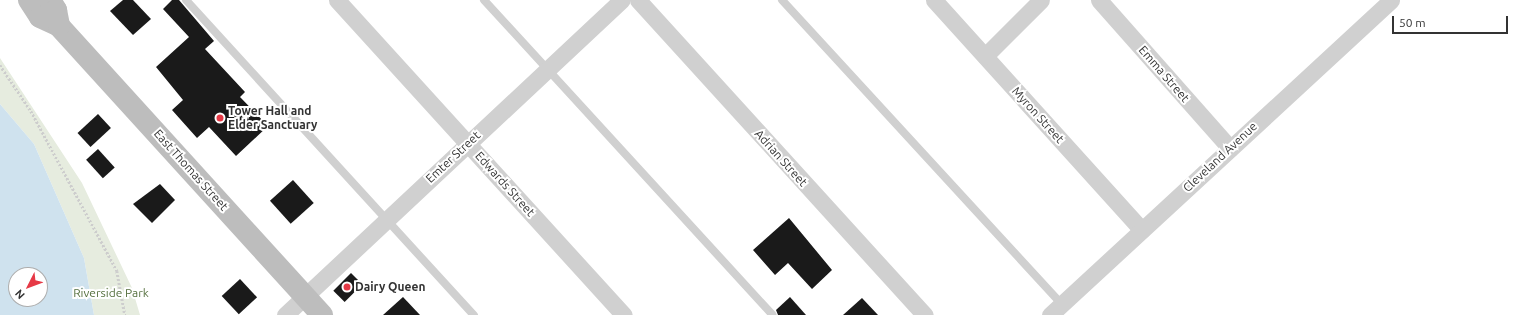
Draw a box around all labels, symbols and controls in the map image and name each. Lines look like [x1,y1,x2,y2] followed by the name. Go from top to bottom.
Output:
[1394,8,1510,34] scale bar
[1399,16,1426,29] text: 50 m
[1136,43,1192,105] street label: Emma Street
[1009,84,1067,146] street label: Myron Street
[228,104,317,132] place label: Tower Hall and Elder Sanctuary
[215,113,225,123] marker: Tower Hall and Elder Sanctuary
[1180,119,1260,195] street label: Cleveland Avenue
[151,127,231,213] street label: East Thomas Street
[752,127,810,189] street label: Adrian Street
[423,128,483,186] street label: Emter Street
[472,149,538,219] street label: Edwards Street
[8,267,48,307] north arrow
[355,280,425,294] place label: Dairy Queen
[342,282,352,292] marker: Dairy Queen
[73,286,149,300] park label: Riverside Park
[13,287,27,301] text: N

